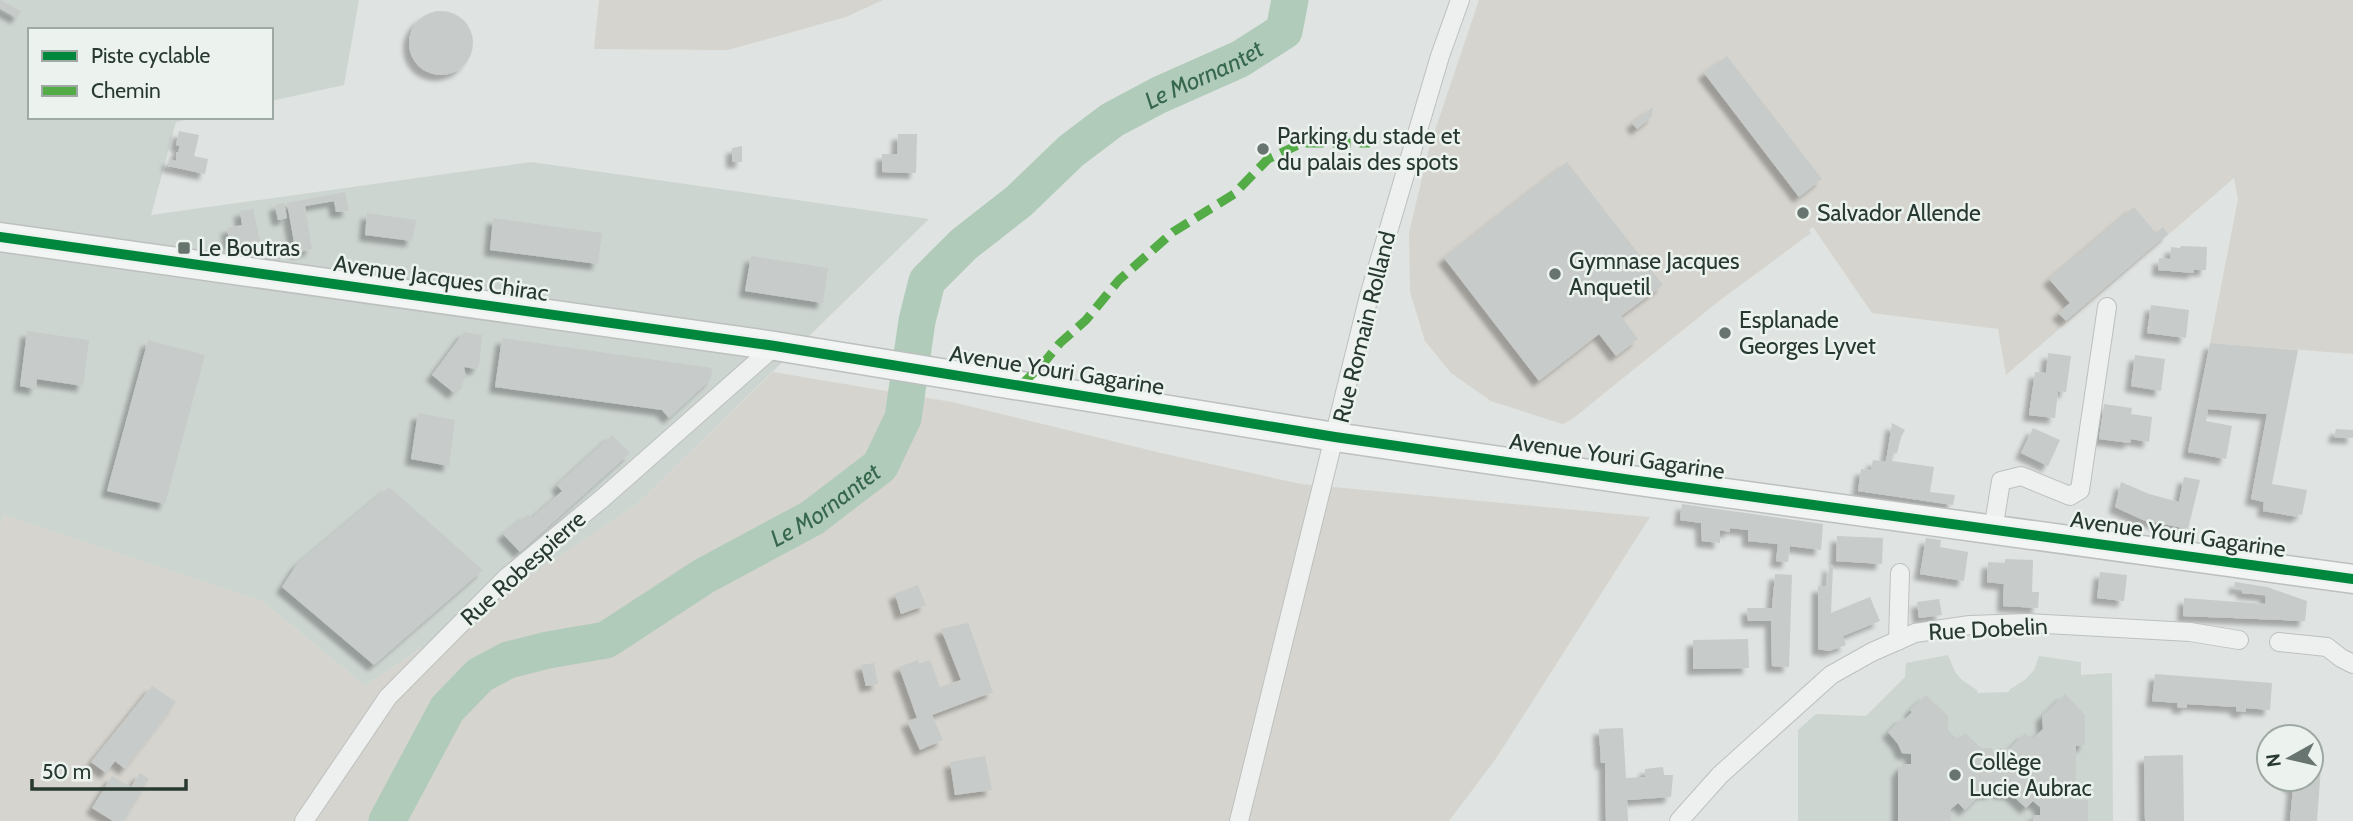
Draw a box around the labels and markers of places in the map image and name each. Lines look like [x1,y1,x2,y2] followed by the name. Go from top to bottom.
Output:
[1277,122,1461,176] place label: Parking du stade et du palais des spots
[1255,141,1271,157] marker: Parking du stade et du palais des spots
[1817,199,1981,227] place label: Salvador Allende
[1795,205,1811,221] marker: Salvador Allende
[198,234,300,262] place label: Le Boutras
[176,240,192,256] marker: Le Boutras
[1569,247,1739,301] place label: Gymnase Jacques Anquetil
[1547,266,1563,282] marker: Gymnase Jacques Anquetil
[1739,306,1876,360] place label: Esplanade Georges Lyvet
[1717,325,1733,341] marker: Esplanade Georges Lyvet
[1969,748,2092,802] place label: Collège Lucie Aubrac
[1947,767,1963,783] marker: Collège Lucie Aubrac

